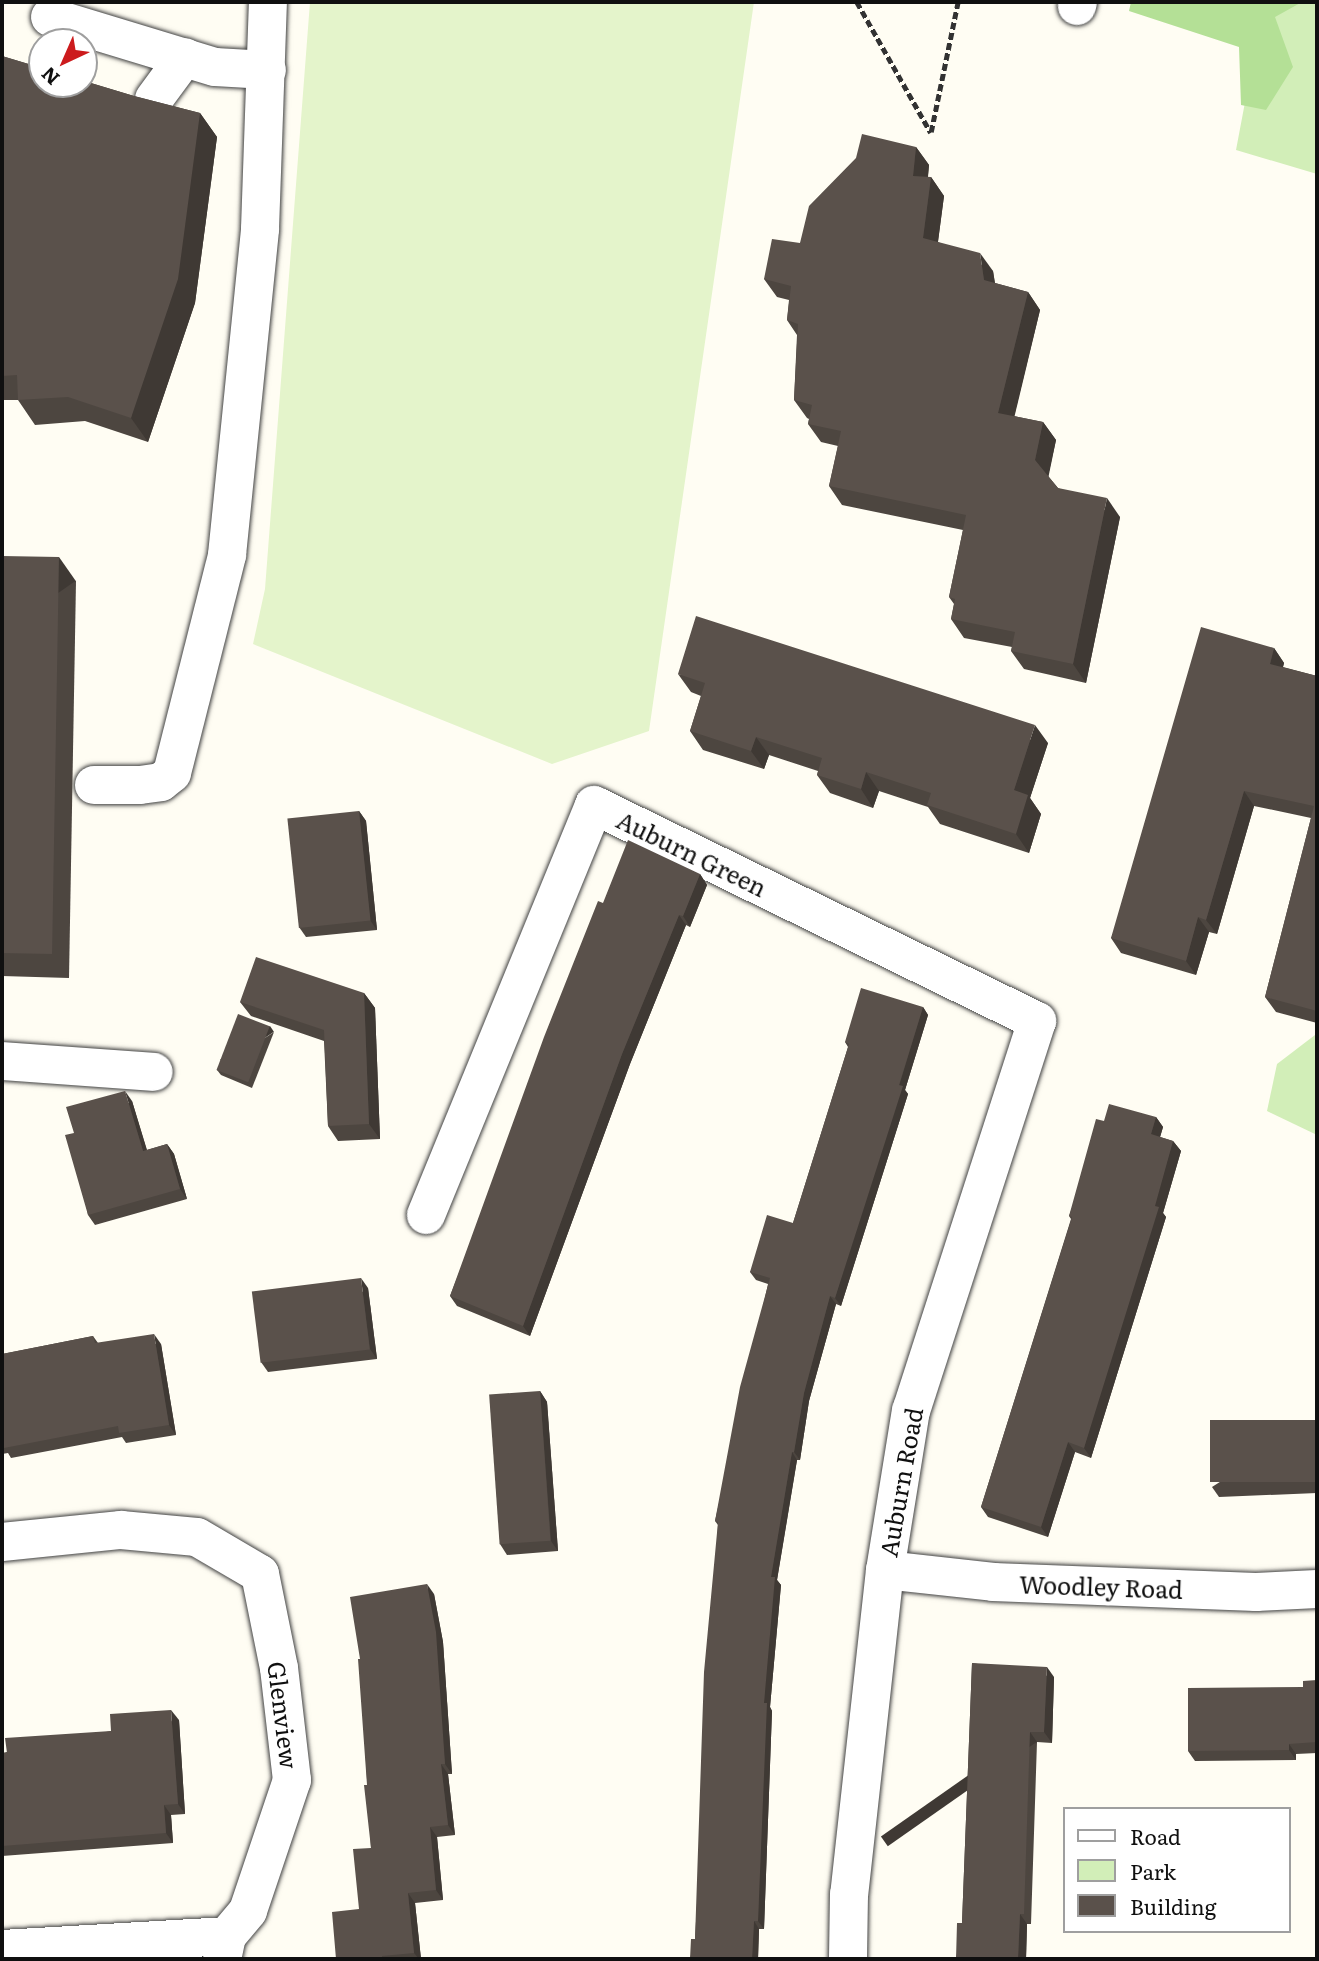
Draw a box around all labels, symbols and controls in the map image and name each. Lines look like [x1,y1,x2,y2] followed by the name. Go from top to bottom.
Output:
[28,28,98,98] north arrow
[34,61,65,92] text: N
[613,804,771,902] street label: Auburn Green
[873,1405,927,1559] street label: Auburn Road
[1019,1569,1183,1603] street label: Woodley Road
[263,1660,305,1770] street label: Glenview
[1064,1807,1291,1933] legend
[1130,1820,1181,1851] text: Road
[1130,1855,1176,1886] text: Park
[1130,1890,1216,1921] text: Building

